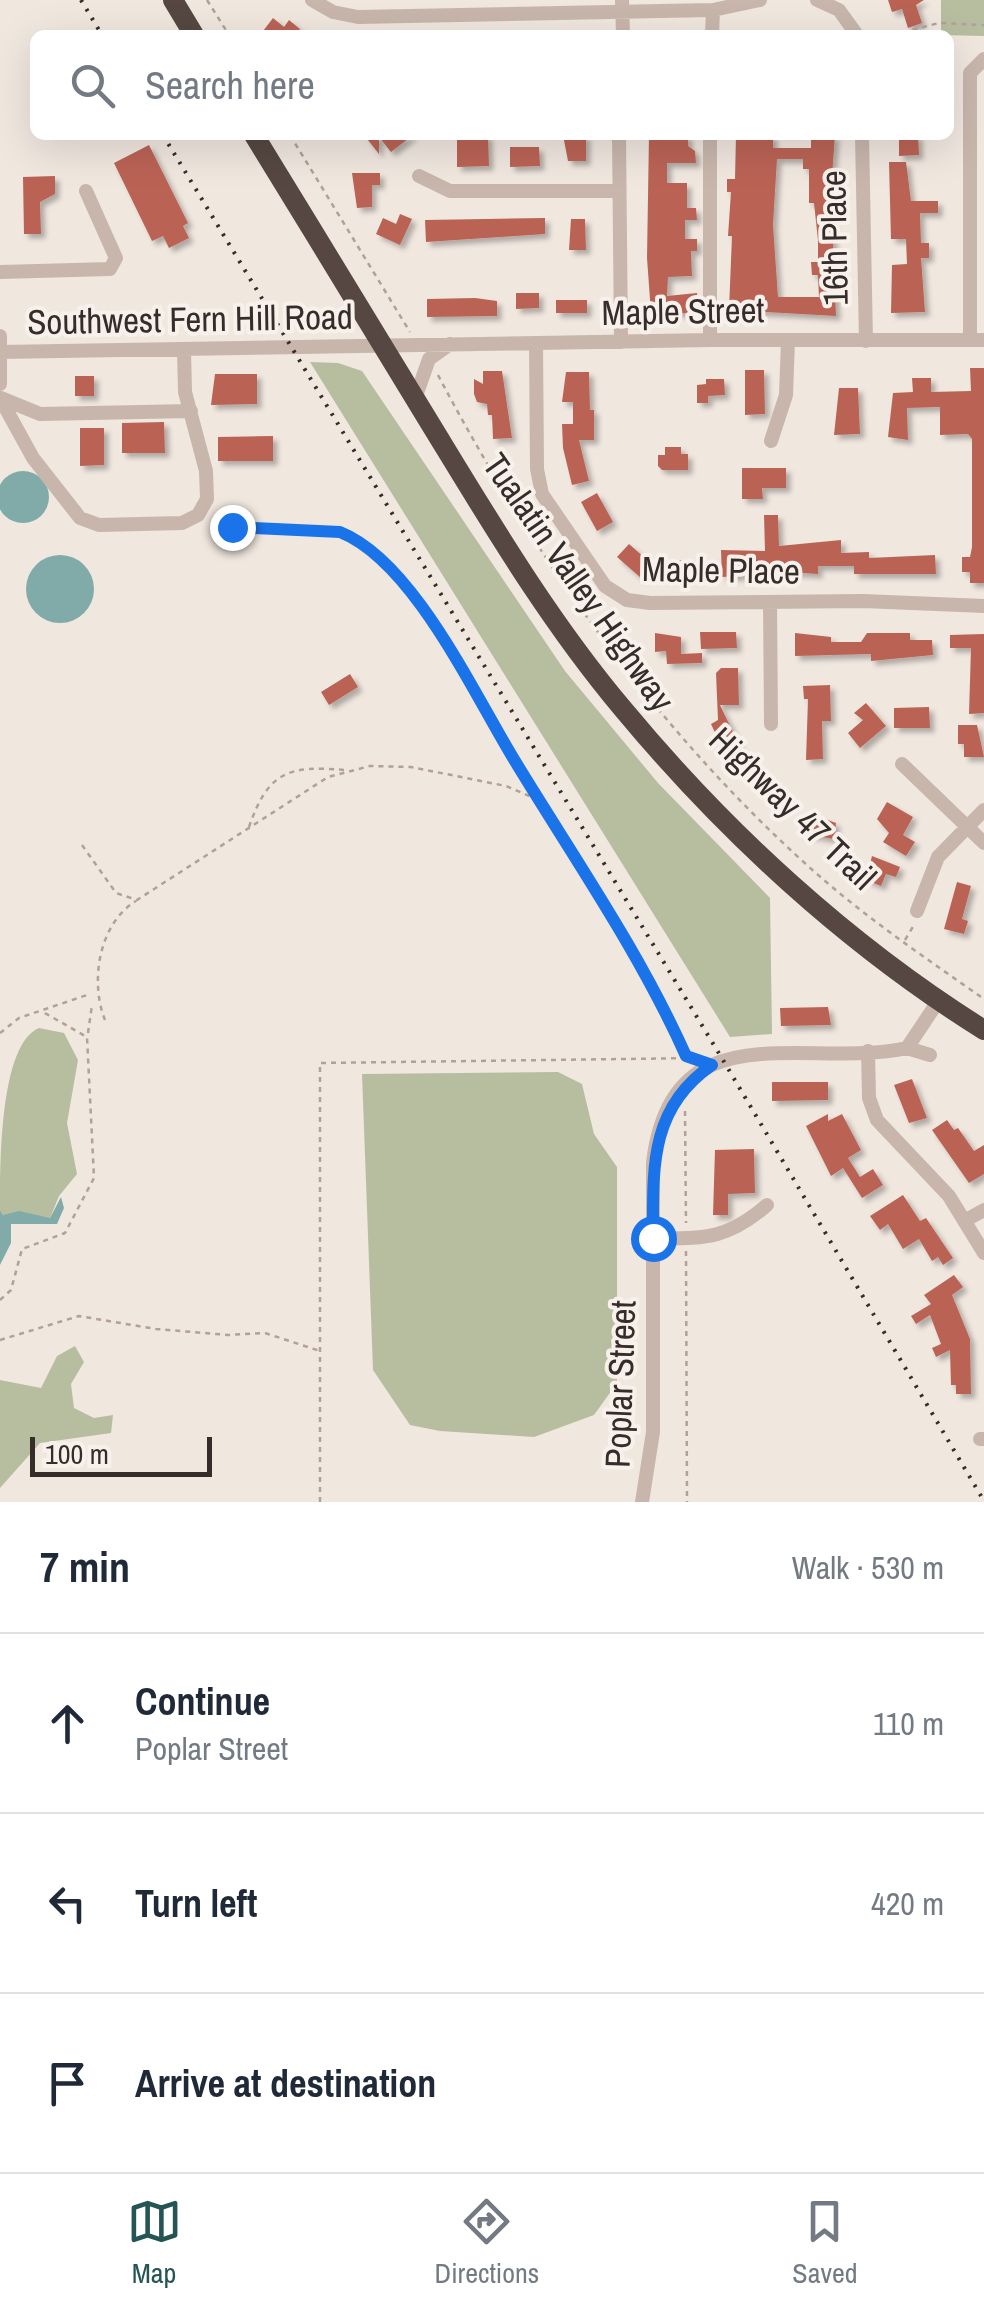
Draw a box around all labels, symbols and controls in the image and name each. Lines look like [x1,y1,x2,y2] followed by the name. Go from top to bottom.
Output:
[30,30,954,140] search box
[65,58,120,113] icon: search
[145,60,315,111] text: Search here
[809,170,859,306] street label: 16th Place
[601,286,765,336] street label: Maple Street
[27,293,353,345] street label: Southwest Fern Hill Road
[472,444,686,721] street label: Tualatin Valley Highway
[210,505,256,551] route end
[642,545,800,595] street label: Maple Place
[699,716,887,900] street label: Highway 47 Trail
[631,1216,677,1262] route start
[594,1299,646,1469] street label: Poplar Street
[30,1432,212,1476] scale bar
[45,1435,109,1473] text: 100 m
[40,1539,130,1595] text: 7 min
[792,1546,944,1589] text: Walk · 530 m
[135,1676,270,1727] text: Continue
[40,1696,95,1751] icon: ahead
[873,1702,944,1745] text: 110 m
[135,1727,288,1770] text: Poplar Street
[40,1876,95,1931] icon: left
[135,1878,257,1929] text: Turn left
[871,1882,944,1925] text: 420 m
[40,2056,95,2111] icon: arrive
[135,2058,436,2109] text: Arrive at destination
[127,2194,182,2292] tab: Map
[435,2194,539,2292] tab: Directions
[792,2194,857,2292] tab: Saved

